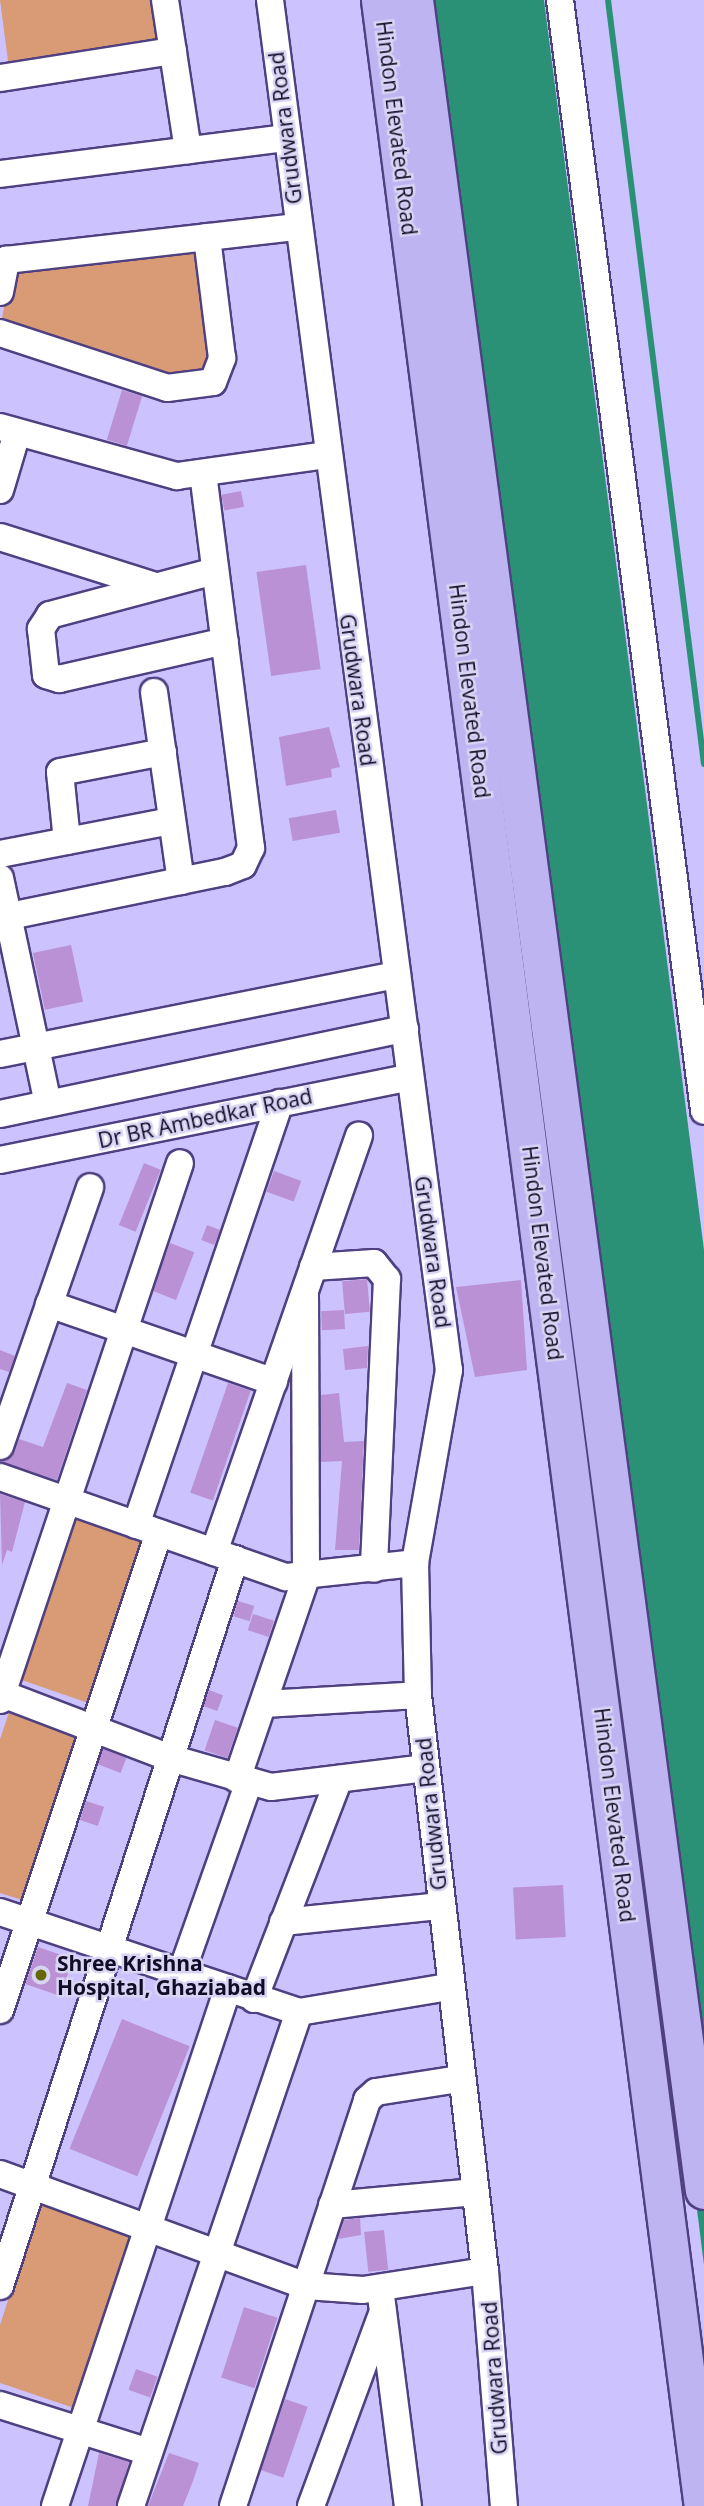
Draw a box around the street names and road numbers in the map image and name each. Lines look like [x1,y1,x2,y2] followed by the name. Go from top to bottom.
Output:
[371,19,423,237] street label: Hindon Elevated Road
[263,50,307,206] street label: Grudwara Road
[444,582,496,800] street label: Hindon Elevated Road
[335,612,381,768] street label: Grudwara Road
[96,1083,314,1153] street label: Dr BR Ambedkar Road
[517,1144,569,1362] street label: Hindon Elevated Road
[410,1174,456,1330] street label: Grudwara Road
[589,1706,641,1924] street label: Hindon Elevated Road
[410,1736,452,1892] street label: Grudwara Road
[476,2301,512,2455] street label: Grudwara Road

